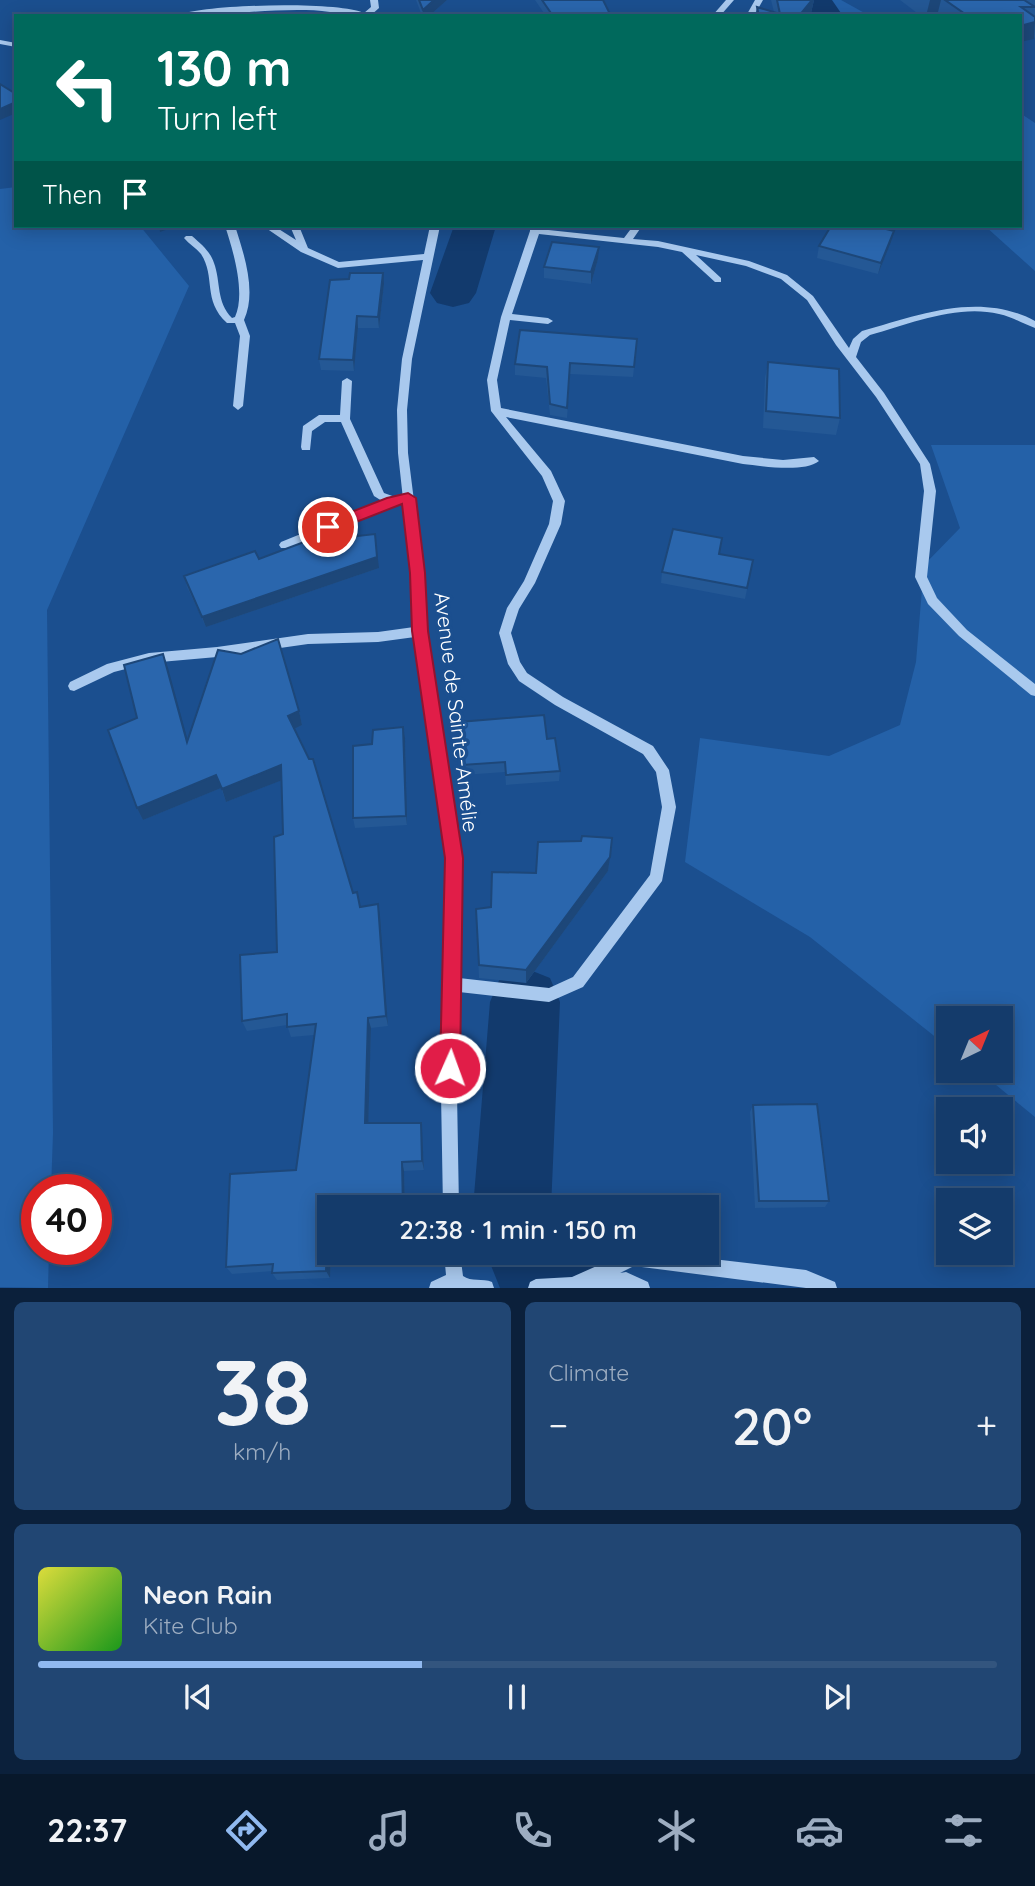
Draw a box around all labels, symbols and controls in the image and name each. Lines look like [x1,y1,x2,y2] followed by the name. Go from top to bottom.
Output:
[157,37,291,98] text: 130 m
[42,42,133,133] icon: left
[157,98,278,138] text: Turn left
[116,175,154,213] icon: arrive
[42,178,102,211] text: Then
[298,497,358,557] pin
[309,508,347,546] icon: arrive
[429,590,485,834] street label: Avenue de Sainte-Amélie
[936,1006,1013,1083] north arrow
[936,1006,1013,1265] map controls
[413,1031,487,1105] position arrow
[936,1097,1013,1174] button: sound
[21,1174,112,1265] speed limit sign: 40
[936,1188,1013,1265] button: layers
[399,1213,637,1246] text: 22:38 · 1 min · 150 m
[213,1334,312,1448] text: 38
[549,1358,629,1387] text: Climate
[732,1393,812,1458] text: 20°
[549,1401,568,1449] text: −
[976,1401,997,1449] text: +
[233,1437,291,1466] text: km/h
[143,1578,272,1611] text: Neon Rain
[143,1611,238,1640] text: Kite Club
[179,1678,217,1716] icon: previous
[498,1678,536,1716] icon: pause
[818,1678,856,1716] icon: next
[222,1806,271,1855] icon: directions
[365,1806,414,1855] icon: music
[508,1806,557,1855] icon: phone
[652,1806,701,1855] icon: climate
[795,1806,844,1855] icon: car
[939,1806,988,1855] icon: filters
[47,1810,127,1850] text: 22:37

